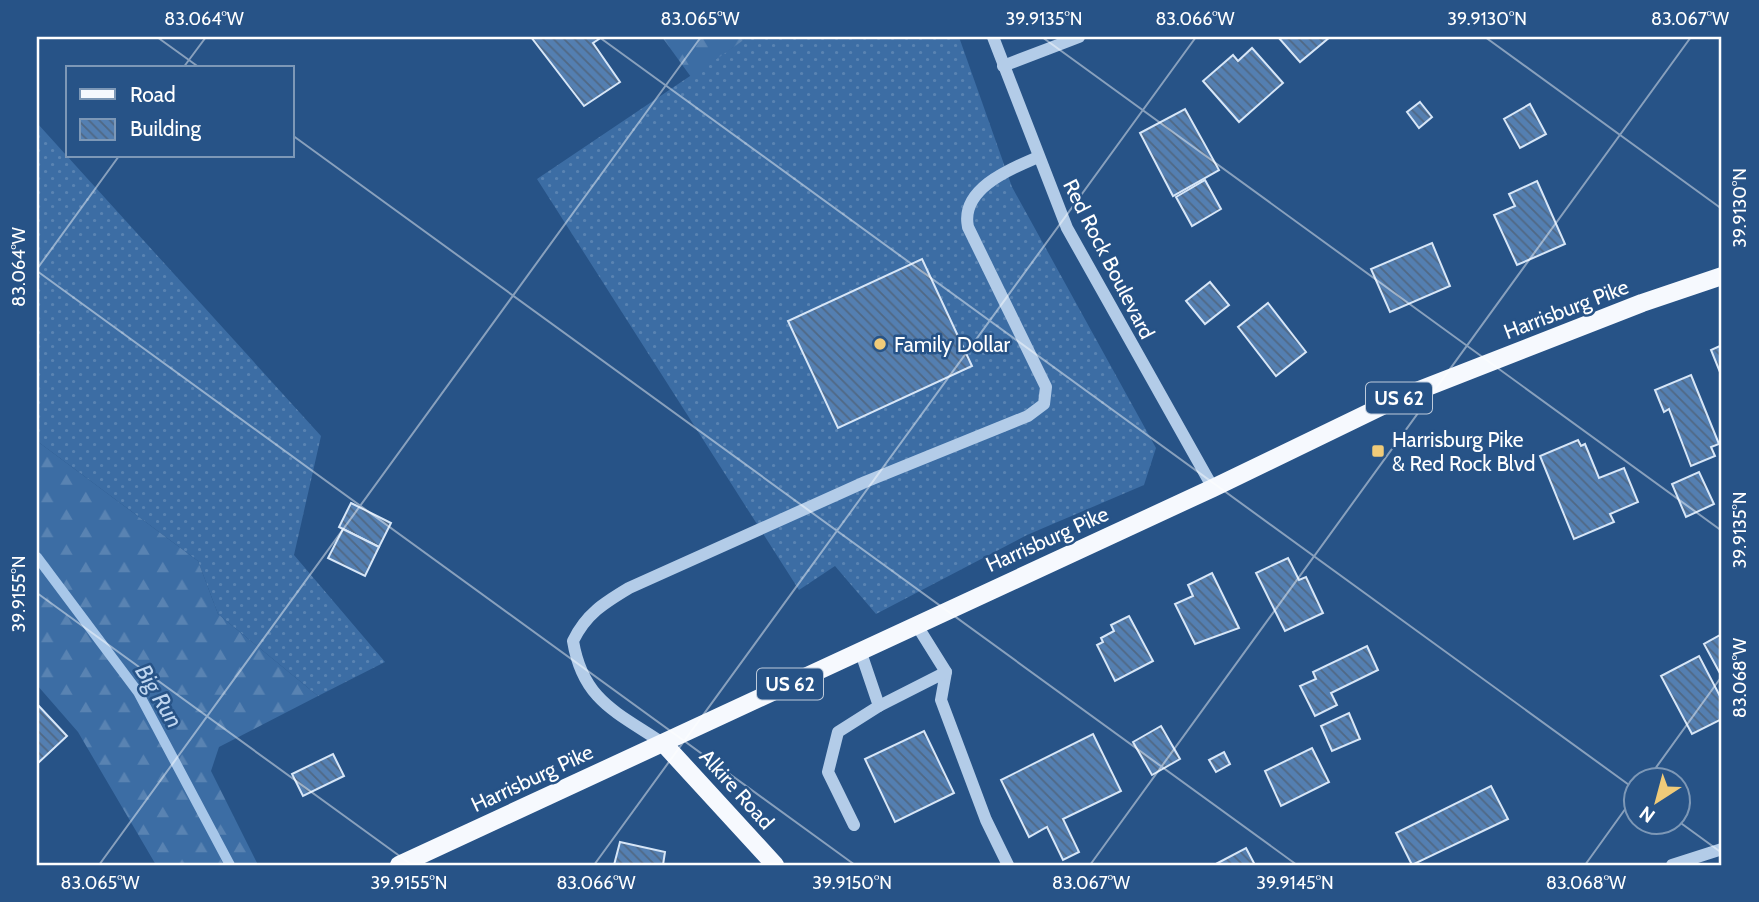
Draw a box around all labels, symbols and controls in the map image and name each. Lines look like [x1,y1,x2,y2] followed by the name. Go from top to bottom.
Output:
[164,8,244,30] text: 83.064°W
[661,8,739,30] text: 83.065°W
[1006,8,1082,30] text: 39.9135°N
[1155,8,1235,30] text: 83.066°W
[1447,8,1527,30] text: 39.9130°N
[1651,8,1729,30] text: 83.067°W
[66,66,294,158] legend
[130,82,176,107] text: Road
[130,116,202,141] text: Building
[1729,168,1751,248] text: 39.9130°N
[1058,175,1160,343] street label: Red Rock Boulevard
[8,227,30,307] text: 83.064°W
[1500,274,1632,344] street label: Harrisburg Pike
[894,332,1011,357] place label: Family Dollar
[872,336,888,352] marker: Family Dollar
[1366,382,1432,414] road number: US 62
[1392,427,1535,476] place label: Harrisburg Pike & Red Rock Blvd
[1370,443,1386,459] marker: Harrisburg Pike & Red Rock Blvd
[1729,492,1751,568] text: 39.9135°N
[982,501,1112,577] street label: Harrisburg Pike
[8,556,30,632] text: 39.9155°N
[1729,638,1751,718] text: 83.068°W
[129,659,189,733] water label: Big Run
[757,668,823,699] road number: US 62
[467,739,597,817] street label: Harrisburg Pike
[695,744,779,834] street label: Alkire Road
[1622,766,1692,836] north arrow
[1635,801,1659,828] text: N
[61,872,139,894] text: 83.065°W
[371,872,447,894] text: 39.9155°N
[556,872,636,894] text: 83.066°W
[812,872,892,894] text: 39.9150°N
[1052,872,1130,894] text: 83.067°W
[1256,872,1334,894] text: 39.9145°N
[1546,872,1626,894] text: 83.068°W

